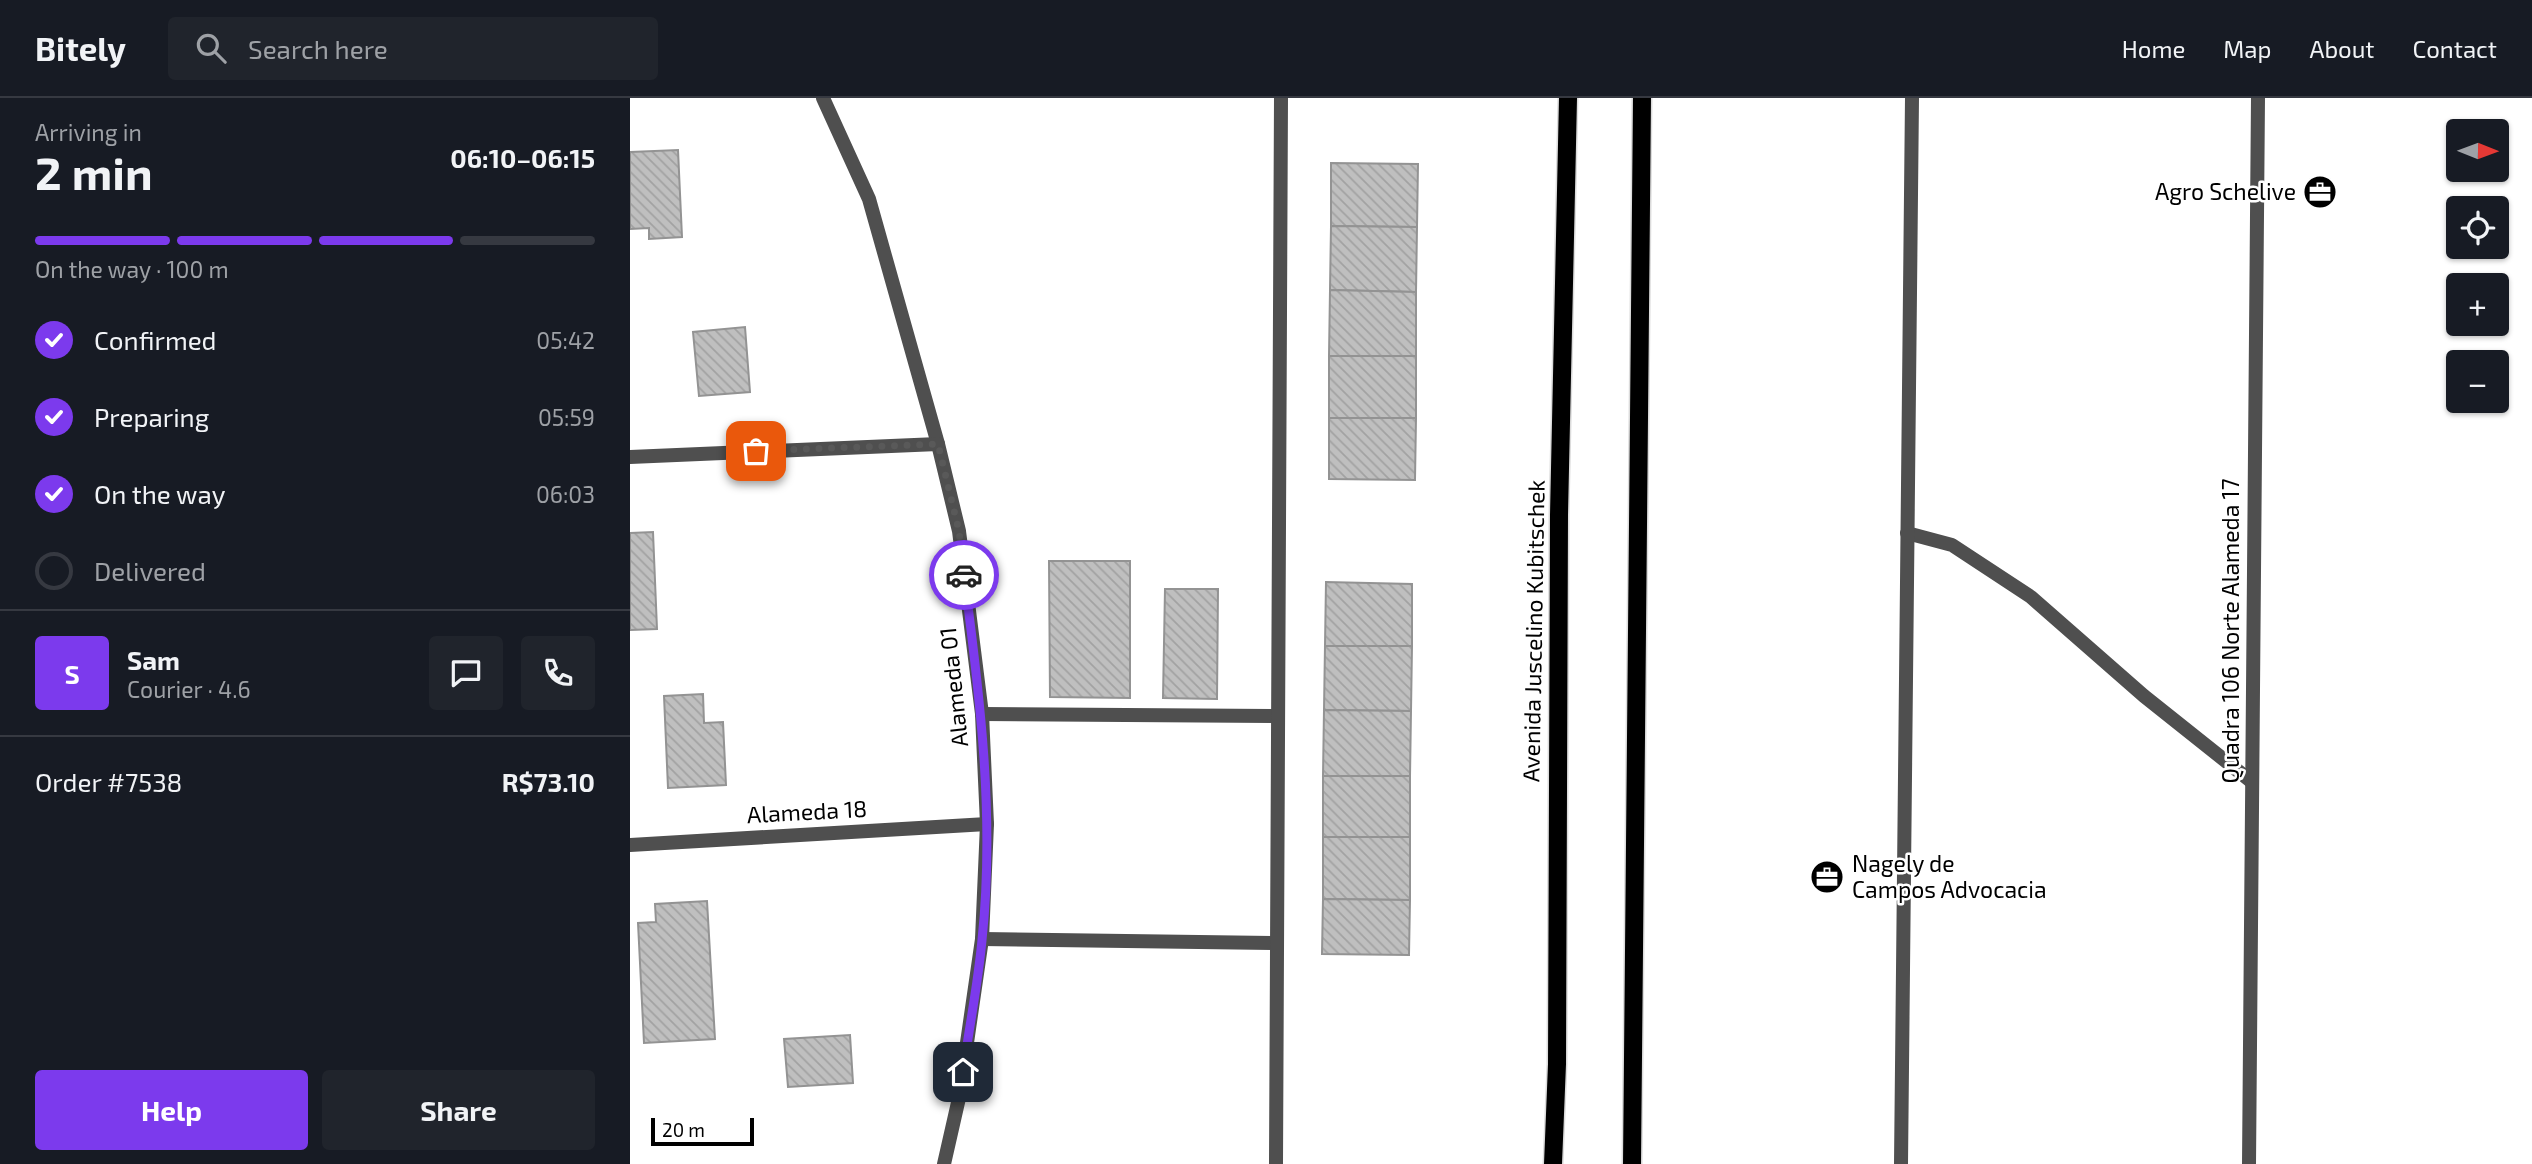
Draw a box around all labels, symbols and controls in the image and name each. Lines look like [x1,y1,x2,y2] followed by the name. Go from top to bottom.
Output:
[168,17,658,80] search box
[35,28,126,68] text: Bitely
[192,29,230,67] icon: search
[248,33,388,64] text: Search here
[2122,34,2185,63] text: Home
[2223,34,2271,63] text: Map
[2309,34,2375,63] text: About
[2413,34,2497,63] text: Contact
[35,118,142,146] text: Arriving in
[2446,119,2510,182] north arrow
[2446,119,2509,413] map controls
[450,142,595,173] text: 06:10–06:15
[35,144,153,199] text: 2 min
[2301,173,2339,211] office icon: Agro Schelive
[2155,177,2296,205] place label: Agro Schelive
[2446,196,2509,259] button: locate
[35,255,229,283] text: On the way · 100 m
[2446,273,2509,336] button: +
[35,321,73,359] icon: check
[94,324,217,355] text: Confirmed
[536,326,595,354] text: 05:42
[2446,350,2509,413] button: −
[35,398,73,436] icon: check
[94,401,209,432] text: Preparing
[538,403,595,431] text: 05:59
[726,421,786,481] pin
[737,432,775,470] icon: bag
[35,475,73,513] icon: check
[94,478,225,509] text: On the way
[2216,478,2244,783] street label: Quadra 106 Norte Alameda 17
[1516,479,1550,782] street label: Avenida Juscelino Kubitschek
[536,480,595,508] text: 06:03
[929,540,999,610] courier
[94,555,206,586] text: Delivered
[945,556,983,594] icon: car
[933,626,973,748] street label: Alameda 01
[429,636,503,710] button: chat
[521,636,595,710] button: phone
[127,644,180,675] text: Sam
[64,658,80,689] text: S
[127,675,251,703] text: Courier · 4.6
[35,766,182,797] text: Order #7538
[502,766,595,797] text: R$73.10
[746,794,868,828] street label: Alameda 18
[1852,849,2047,903] place label: Nagely de Campos Advocacia
[1808,858,1846,896] office icon: Nagely de Campos Advocacia
[933,1042,993,1102] pin
[944,1053,982,1091] icon: home
[35,1070,308,1150] button: Help
[322,1070,595,1150] button: Share
[651,1115,754,1147] scale bar
[662,1118,705,1141] text: 20 m

